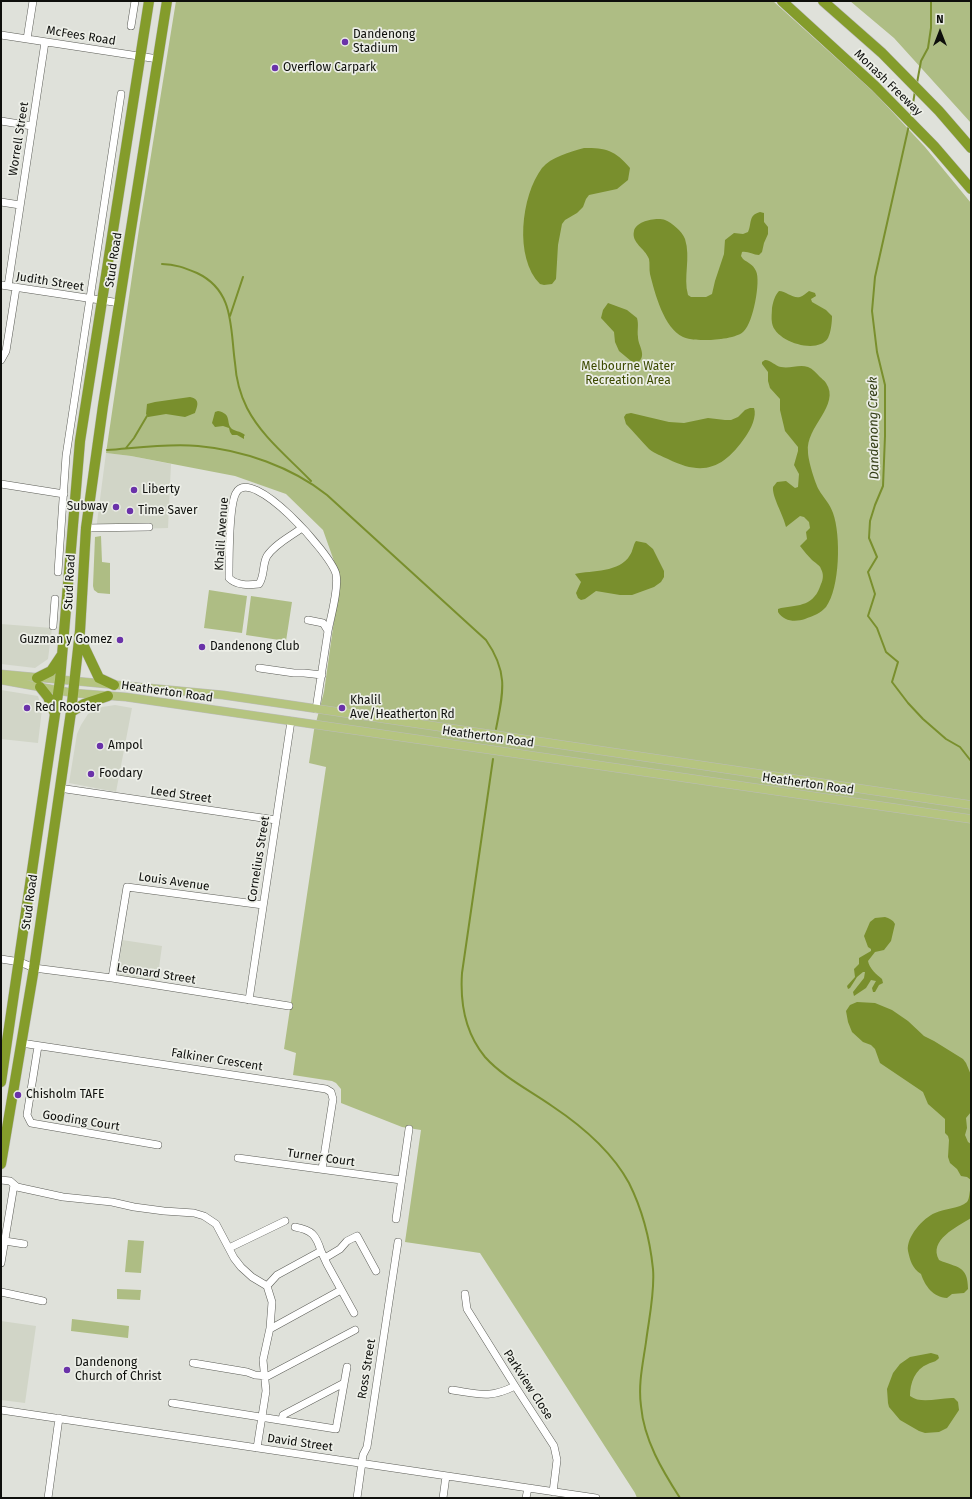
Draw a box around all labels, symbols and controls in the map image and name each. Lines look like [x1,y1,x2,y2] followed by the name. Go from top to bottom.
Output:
[920,12,960,52] north arrow
[936,13,944,26] text: N
[45,23,117,49] street label: McFees Road
[353,28,415,56] place label: Dandenong Stadium
[340,37,350,47] marker: Dandenong Stadium
[851,47,925,119] street label: Monash Freeway
[283,61,376,75] place label: Overflow Carpark
[270,63,280,73] marker: Overflow Carpark
[6,101,32,177] street label: Worrell Street
[103,231,125,289] street label: Stud Road
[15,270,85,294] street label: Judith Street
[581,360,675,388] park label: Melbourne Water Recreation Area
[865,376,883,480] water label: Dandenong Creek
[142,483,180,497] place label: Liberty
[129,485,139,495] marker: Liberty
[212,497,232,571] street label: Khalil Avenue
[67,500,108,514] place label: Subway
[111,502,121,512] marker: Subway
[138,504,198,518] place label: Time Saver
[125,506,135,516] marker: Time Saver
[61,554,79,610] street label: Stud Road
[20,633,112,647] place label: Guzman y Gomez
[115,635,125,645] marker: Guzman y Gomez
[210,640,300,654] place label: Dandenong Club
[197,642,207,652] marker: Dandenong Club
[120,678,214,706] street label: Heatherton Road
[350,694,455,722] place label: Khalil Ave/Heatherton Rd
[35,701,101,715] place label: Red Rooster
[22,703,32,713] marker: Red Rooster
[337,703,347,713] marker: Khalil Ave/Heatherton Rd
[441,723,535,751] street label: Heatherton Road
[108,739,143,753] place label: Ampol
[95,741,105,751] marker: Ampol
[99,767,143,781] place label: Foodary
[86,769,96,779] marker: Foodary
[761,770,855,798] street label: Heatherton Road
[149,784,213,806] street label: Leed Street
[245,815,273,903] street label: Cornelius Street
[138,870,210,894] street label: Louis Avenue
[19,873,41,931] street label: Stud Road
[115,961,197,987] street label: Leonard Street
[170,1046,264,1074] street label: Falkiner Crescent
[26,1088,104,1102] place label: Chisholm TAFE
[13,1090,23,1100] marker: Chisholm TAFE
[41,1108,121,1134] street label: Gooding Court
[286,1146,356,1170] street label: Turner Court
[355,1338,379,1400] street label: Ross Street
[500,1347,556,1423] street label: Parkview Close
[75,1356,162,1384] place label: Dandenong Church of Christ
[62,1365,72,1375] marker: Dandenong Church of Christ
[266,1431,334,1455] street label: David Street

